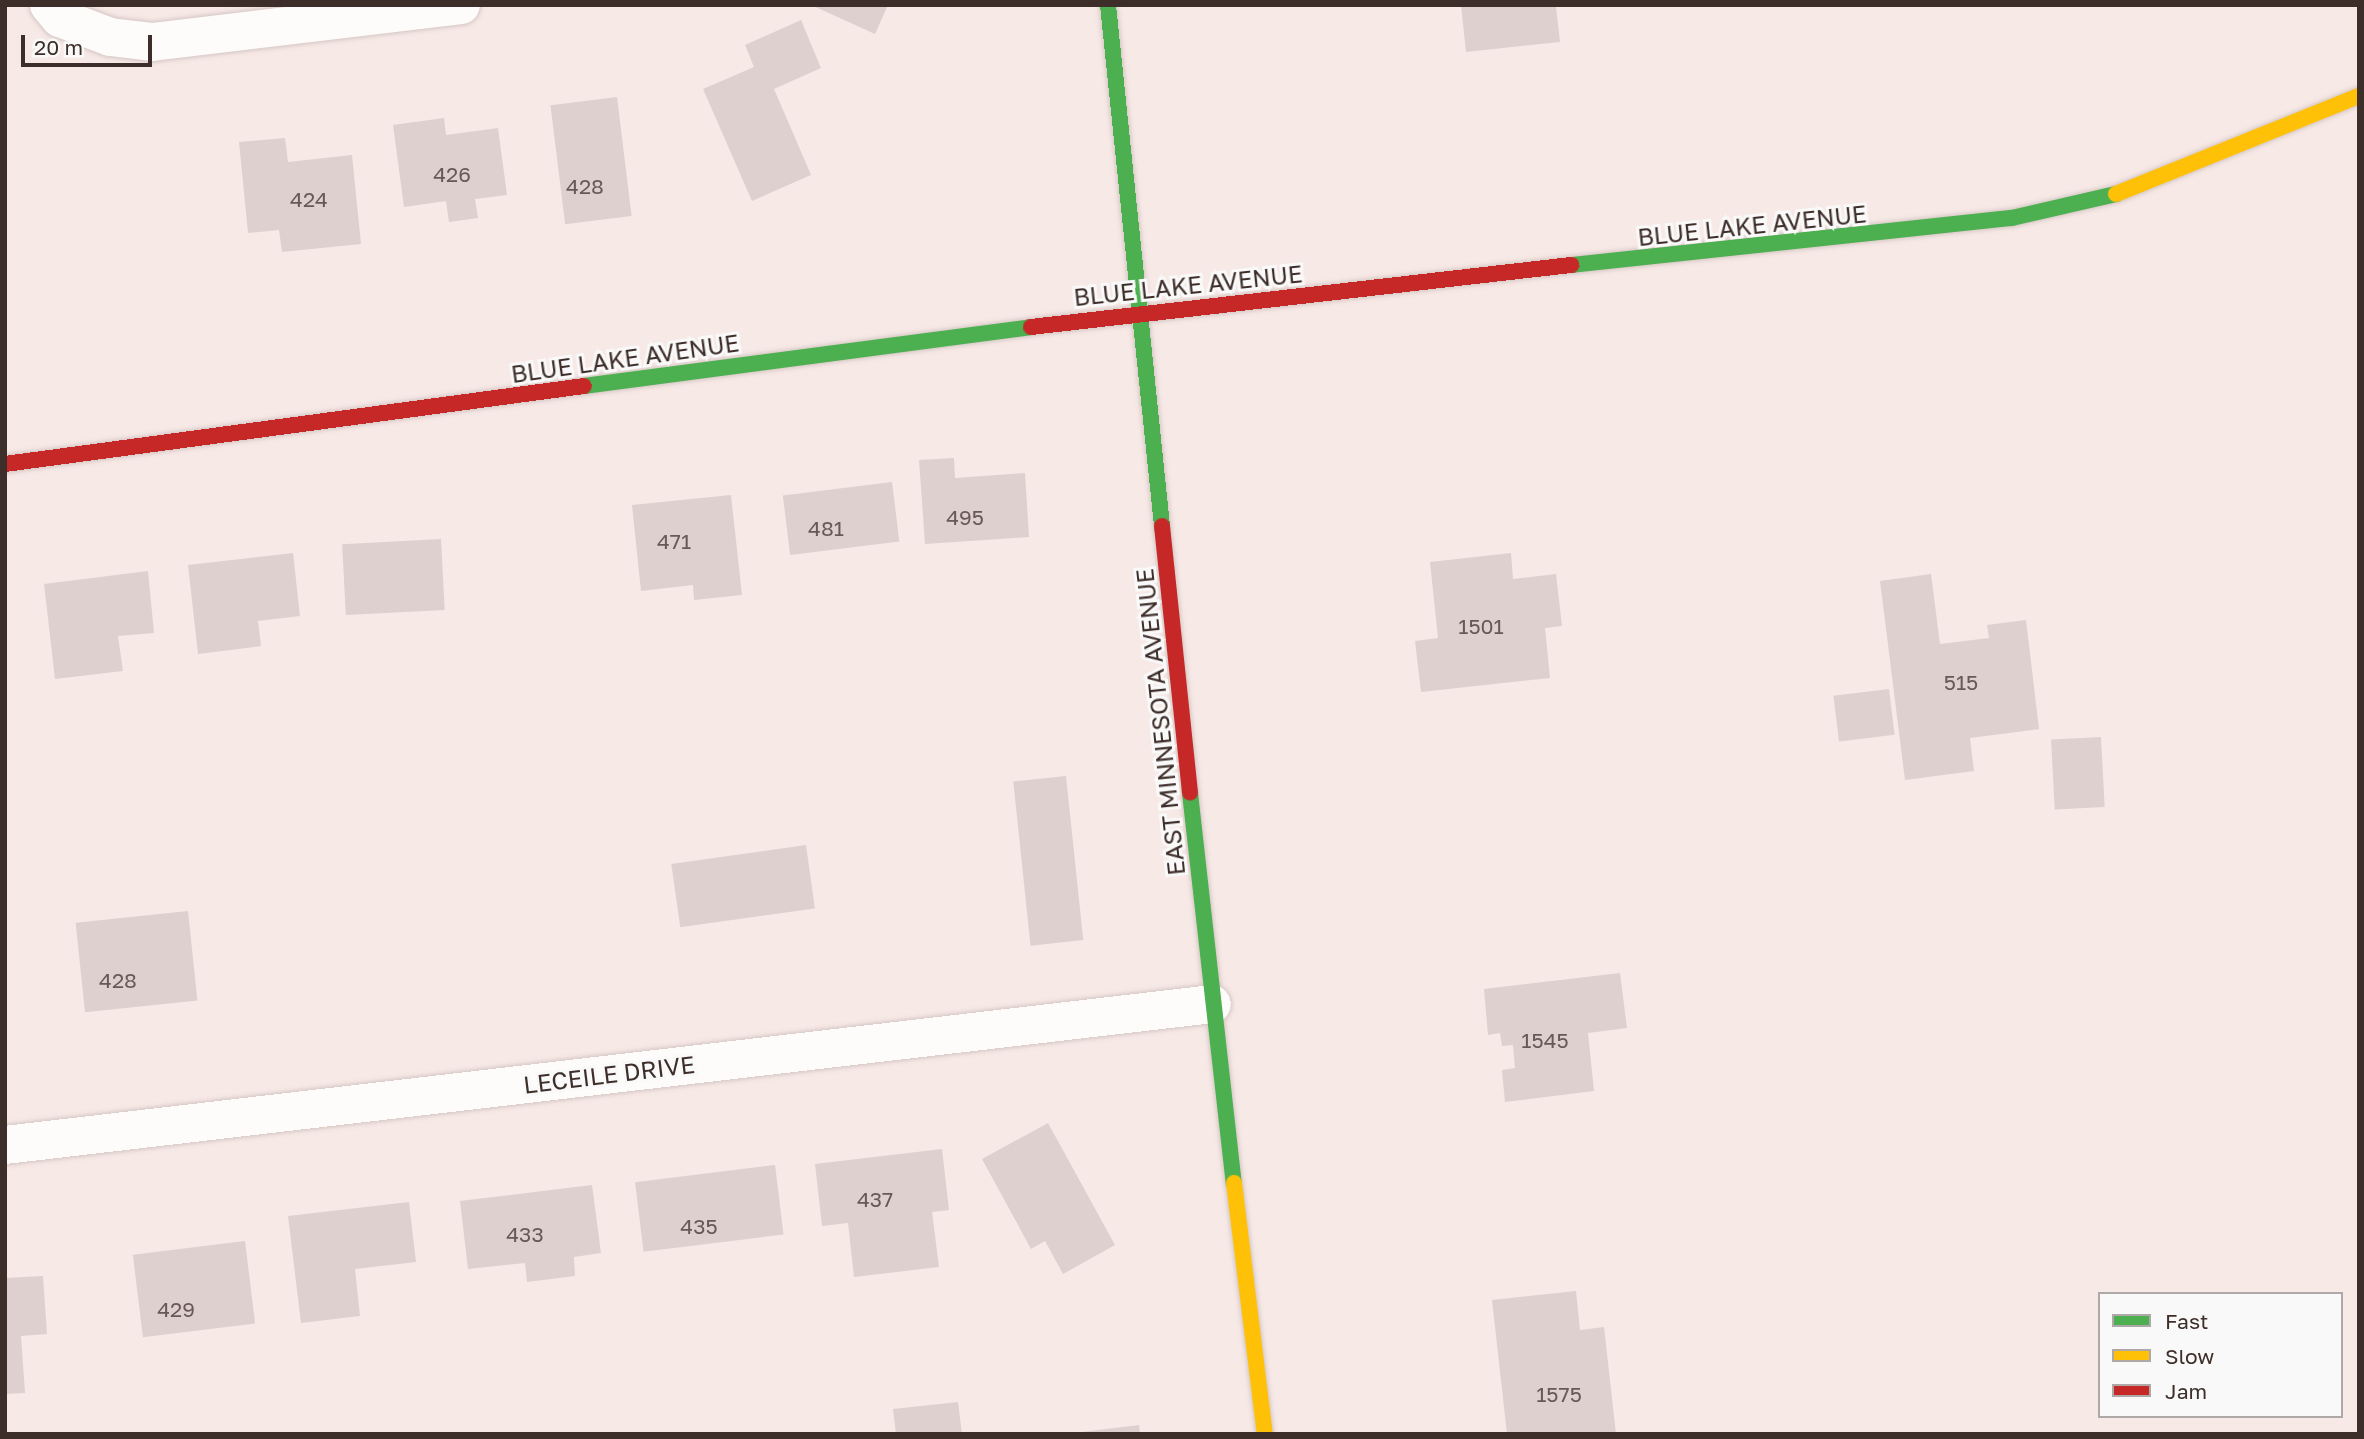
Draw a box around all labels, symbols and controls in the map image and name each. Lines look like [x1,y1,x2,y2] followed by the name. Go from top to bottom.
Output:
[24,21,156,65] scale bar
[34,34,83,60] text: 20 m
[433,161,471,187] house number: 426
[566,173,604,199] house number: 428
[290,186,328,212] house number: 424
[1636,199,1868,251] street label: BLUE LAKE AVENUE
[1072,259,1304,311] street label: BLUE LAKE AVENUE
[509,328,741,388] street label: BLUE LAKE AVENUE
[946,504,984,530] house number: 495
[808,515,844,541] house number: 481
[657,528,691,554] house number: 471
[1130,567,1190,877] street label: EAST MINNESOTA AVENUE
[1458,613,1504,639] house number: 1501
[1944,669,1978,695] house number: 515
[99,967,137,993] house number: 428
[1521,1027,1569,1053] house number: 1545
[522,1049,696,1099] street label: LECEILE DRIVE
[857,1186,893,1212] house number: 437
[680,1213,718,1239] house number: 435
[506,1221,544,1247] house number: 433
[2098,1292,2343,1418] legend
[157,1296,195,1322] house number: 429
[2165,1308,2208,1334] text: Fast
[2165,1343,2214,1369] text: Slow
[2165,1378,2207,1404] text: Jam
[1536,1381,1582,1407] house number: 1575

